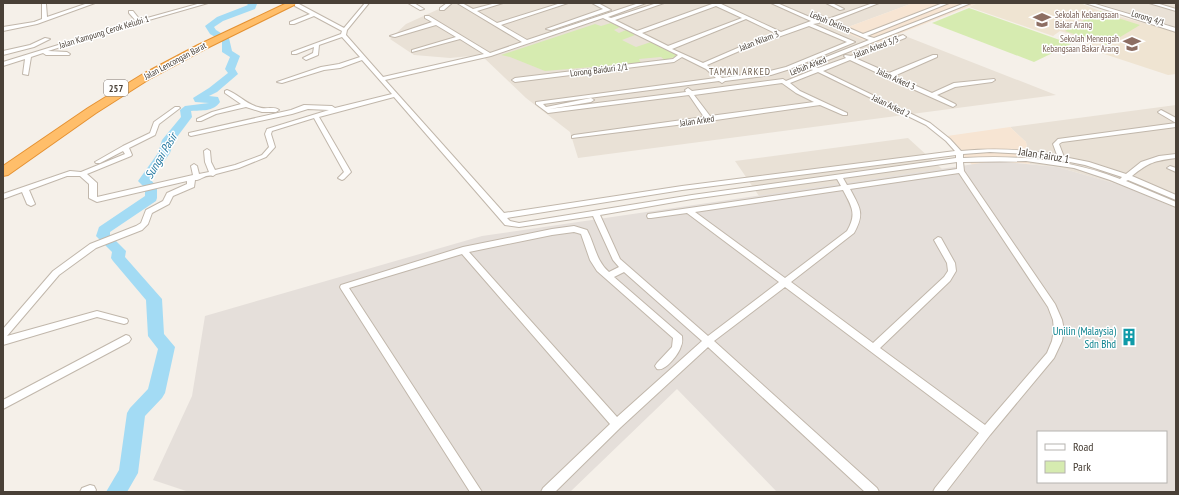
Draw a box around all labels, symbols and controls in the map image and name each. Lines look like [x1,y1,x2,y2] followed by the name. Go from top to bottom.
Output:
[1130,7,1166,28] street label: Lorong 4/1
[808,8,852,35] street label: Lebuh Delima
[1055,9,1119,30] place label: Sekolah Kebangsaan Bakar Arang
[1032,10,1052,30] school or university icon: Sekolah Kebangsaan Bakar Arang
[57,13,150,51] street label: Jalan Kampung Cerok Kelubi 1
[736,28,780,53] street label: Jalan Nilam 3
[851,33,900,61] street label: Jalan Arked 3/3
[1043,33,1119,54] place label: Sekolah Menengah Kebangsaan Bakar Arang
[1122,34,1142,54] school or university icon: Sekolah Menengah Kebangsaan Bakar Arang
[141,39,208,82] street label: Jalan Lencongan Barat
[788,54,828,78] street label: Lebuh Arked
[569,61,628,78] street label: Lorong Baiduri 2/1
[709,65,771,78] district label: TAMAN ARKED
[874,65,917,92] street label: Jalan Arked 3
[104,80,128,96] road number: 257
[870,91,912,119] street label: Jalan Arked 2
[678,113,715,129] street label: Jalan Arked
[141,129,181,181] water label: Sungai Pasir
[1017,144,1070,166] street label: Jalan Fairuz 1
[1053,324,1116,351] place label: Unilin (Malaysia) Sdn Bhd
[1119,327,1139,347] building icon: Unilin (Malaysia) Sdn Bhd
[1037,431,1167,483] legend
[1073,439,1093,454] text: Road
[1073,459,1091,474] text: Park

